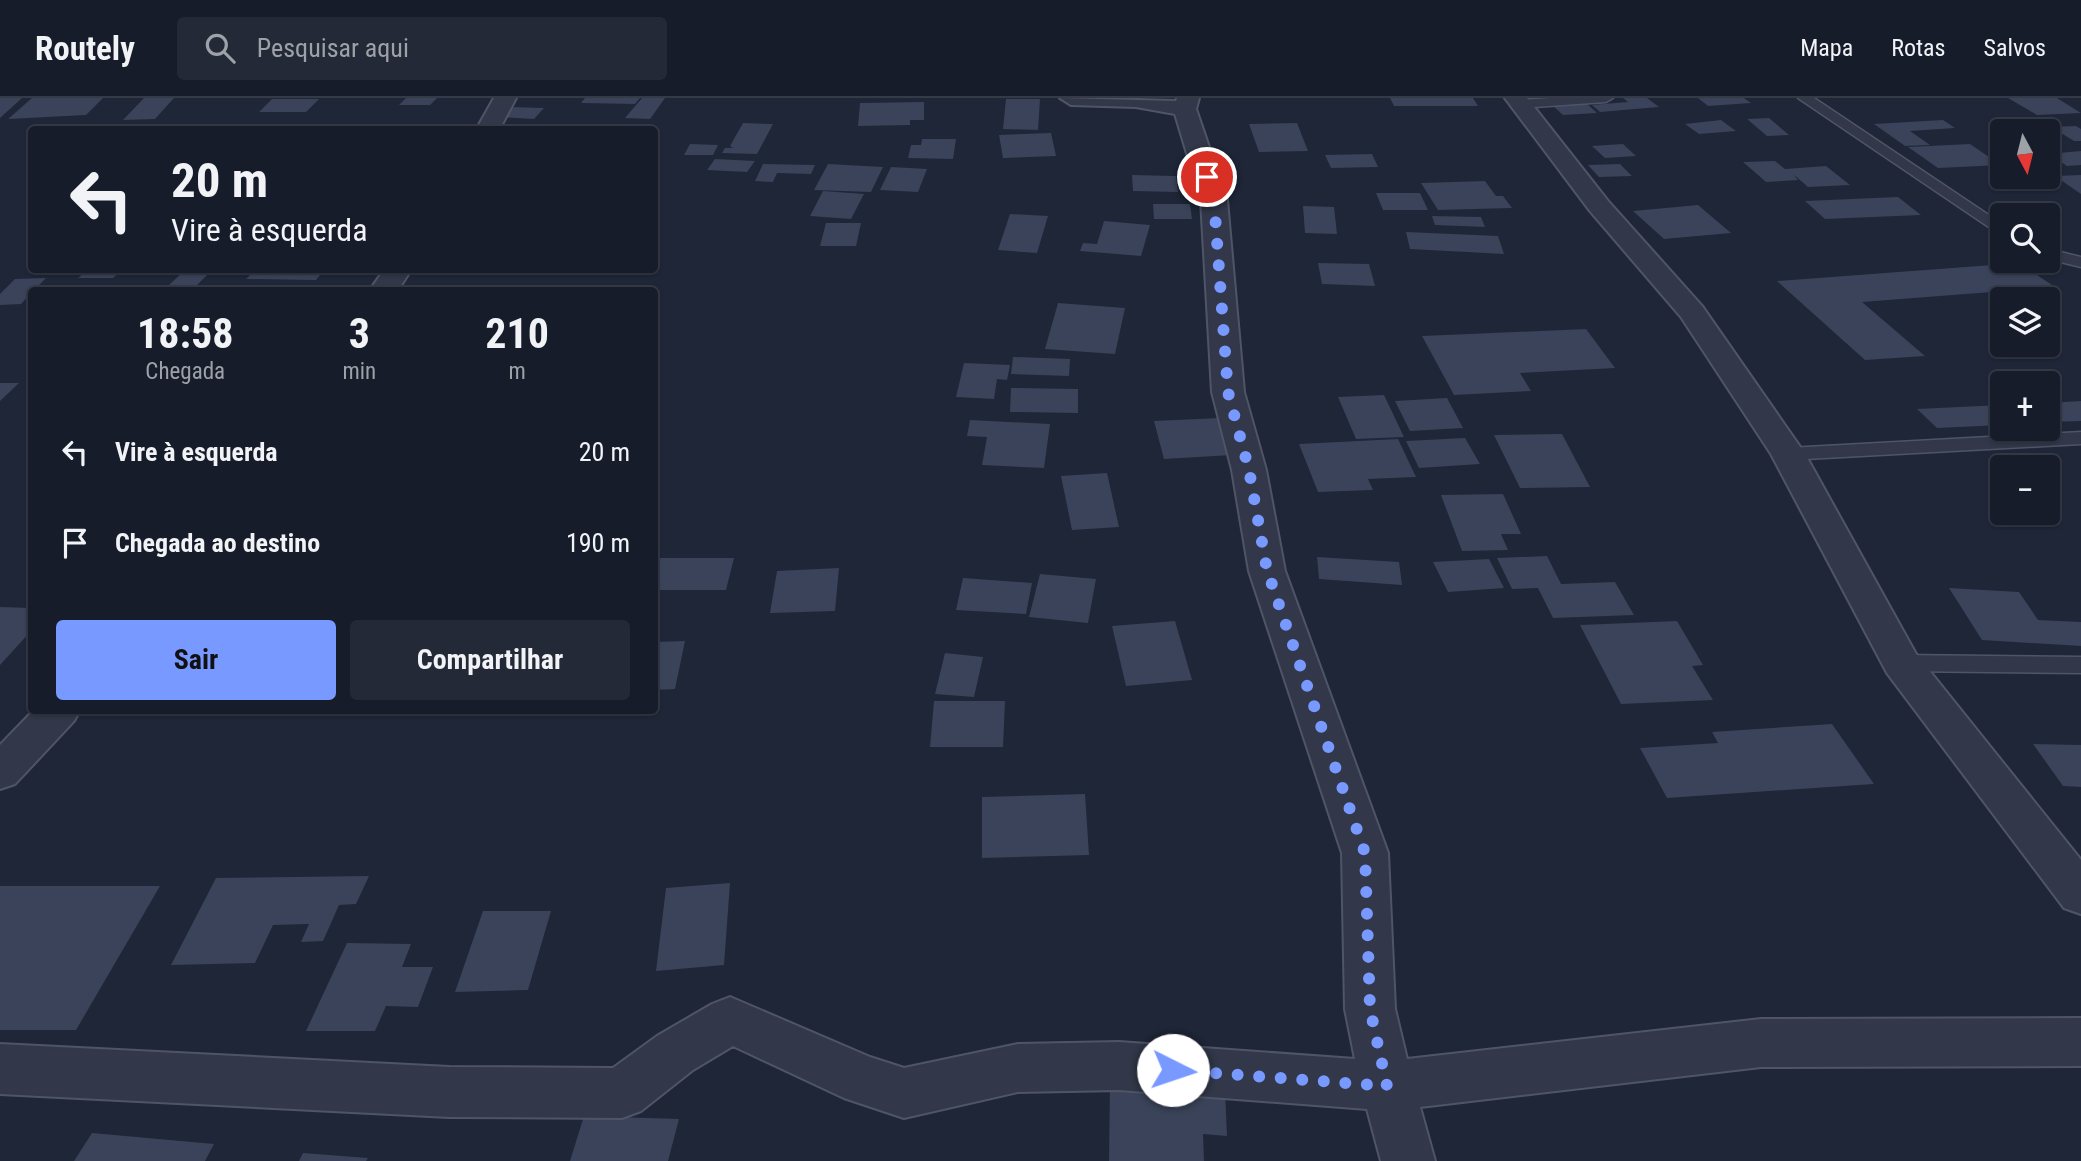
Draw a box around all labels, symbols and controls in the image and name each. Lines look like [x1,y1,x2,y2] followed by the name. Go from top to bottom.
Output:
[177,17,667,80] search box
[35,29,135,68] text: Routely
[201,29,239,67] icon: search
[257,33,409,63] text: Pesquisar aqui
[1800,34,1853,62] text: Mapa
[1891,34,1945,62] text: Rotas
[1983,34,2046,62] text: Salvos
[1990,119,2060,189] north arrow
[1990,119,2060,525] map controls
[1177,147,1237,207] pin
[171,152,268,209] text: 20 m
[56,154,147,245] icon: left
[1188,158,1226,196] icon: arrive
[1990,203,2060,273] button: search
[171,211,367,249] text: Vire à esquerda
[1990,287,2060,357] button: layers
[137,309,233,358] text: 18:58
[349,309,370,358] text: 3
[485,309,549,358] text: 210
[145,358,225,385] text: Chegada
[342,358,376,385] text: min
[508,358,526,385] text: m
[1990,371,2060,441] button: +
[56,433,94,471] icon: left
[115,437,278,467] text: Vire à esquerda
[579,437,630,467] text: 20 m
[1990,455,2060,525] button: −
[56,524,94,562] icon: arrive
[115,528,320,558] text: Chegada ao destino
[566,528,630,558] text: 190 m
[56,620,336,700] button: Sair
[350,620,630,700] button: Compartilhar
[1136,1033,1210,1107] position arrow

